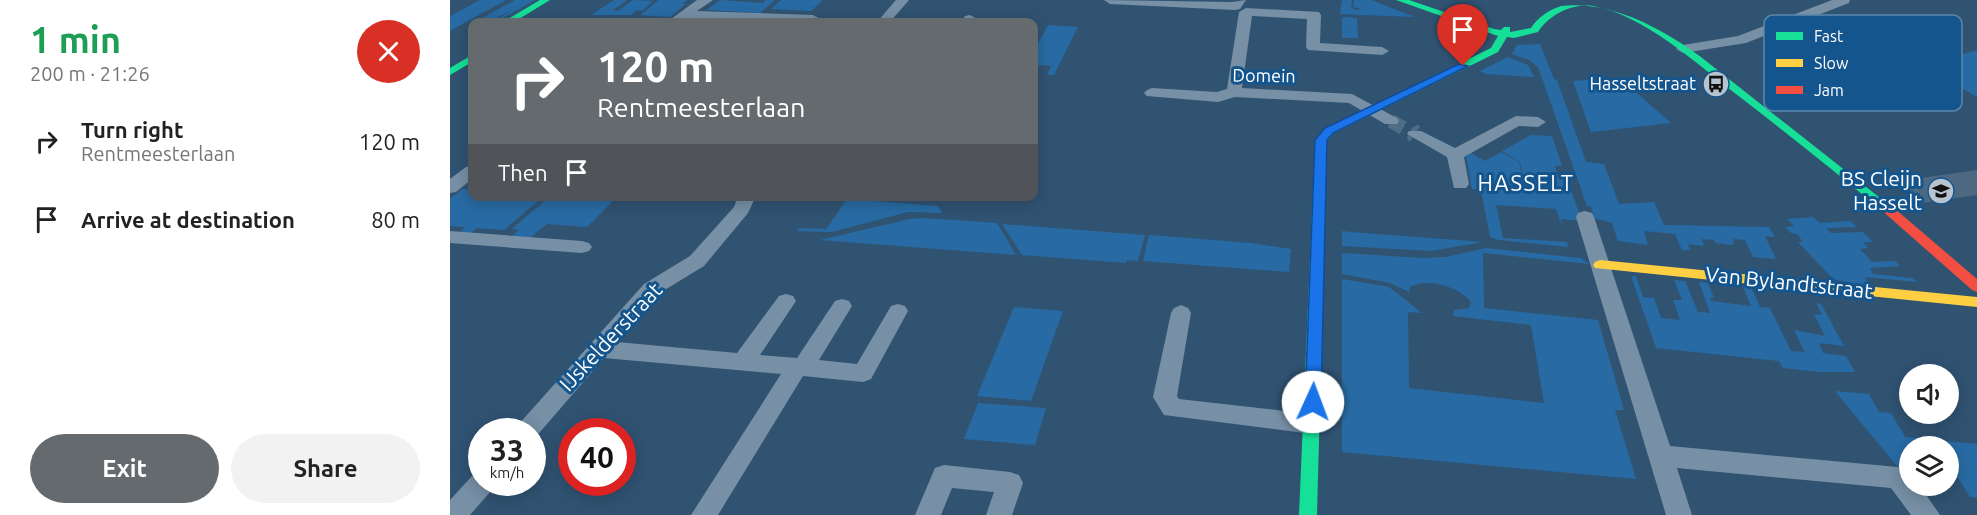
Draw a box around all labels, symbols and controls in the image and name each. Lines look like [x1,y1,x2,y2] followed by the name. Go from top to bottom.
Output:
[1437,4,1488,66] pin
[1446,13,1479,46] icon: arrive
[1764,15,1962,111] legend
[30,19,121,60] text: 1 min
[357,20,420,83] button: close
[1814,27,1844,45] text: Fast
[498,42,576,120] icon: right
[597,43,714,90] text: 120 m
[1814,54,1849,72] text: Slow
[30,62,150,85] text: 200 m · 21:26
[1232,64,1296,86] street label: Domein
[1701,69,1731,99] bus stop icon: Hasseltstraat
[1590,73,1696,93] place label: Hasseltstraat
[1814,81,1844,99] text: Jam
[597,92,806,122] text: Rentmeesterlaan
[81,117,183,142] text: Turn right
[30,125,63,158] icon: right
[359,129,420,154] text: 120 m
[81,142,235,165] text: Rentmeesterlaan
[560,156,593,189] icon: arrive
[498,160,548,185] text: Then
[1841,166,1922,214] place label: BS Cleijn Hasselt
[1477,170,1575,195] district label: HASSELT
[1926,176,1956,206] school or university icon: BS Cleijn Hasselt
[30,203,63,236] icon: arrive
[81,207,295,232] text: Arrive at destination
[371,207,420,232] text: 80 m
[1704,261,1874,303] street label: Van Bylandtstraat
[554,277,666,395] street label: IJskelderstraat
[1899,364,1959,496] map controls
[1899,364,1959,424] button: sound
[1281,370,1345,434] position arrow
[558,418,636,496] speed limit sign: 40
[490,433,524,467] text: 33
[30,434,219,503] button: Exit
[231,434,420,503] button: Share
[1899,436,1959,496] button: layers
[490,464,524,481] text: km/h

